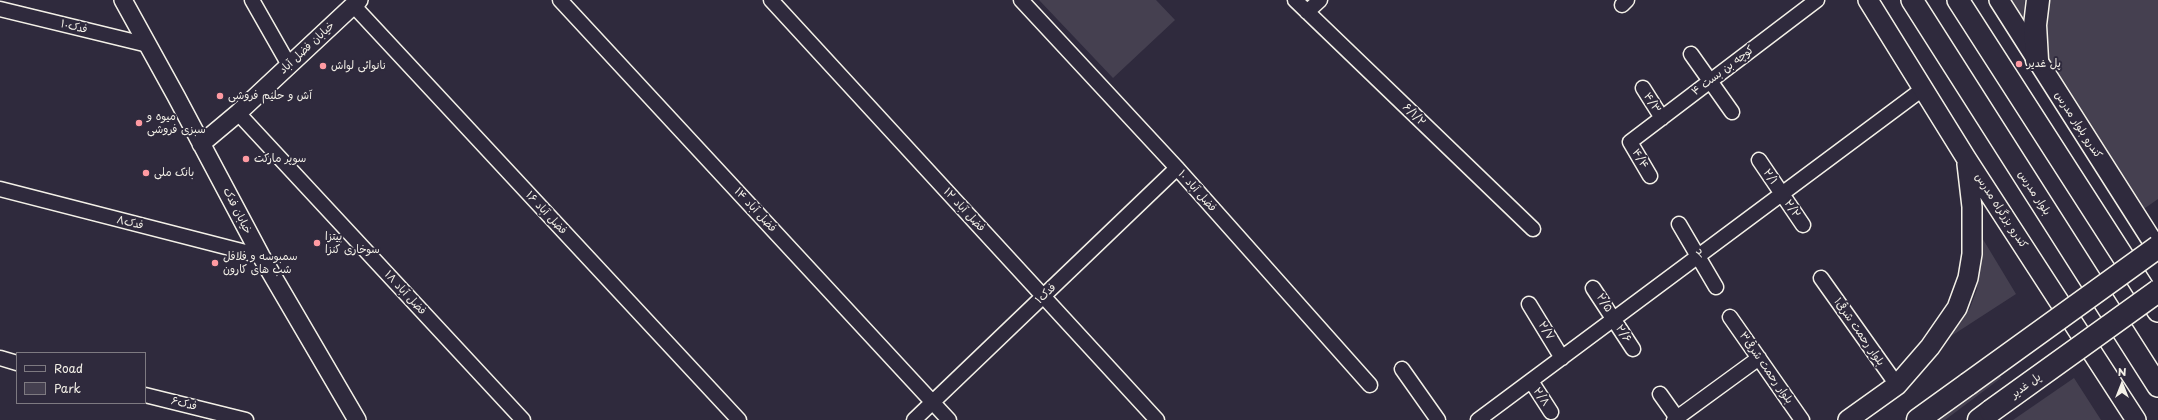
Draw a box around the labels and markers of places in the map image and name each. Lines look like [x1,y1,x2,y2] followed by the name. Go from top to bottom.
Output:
[2027,57,2061,71] place label: پل غدیر
[331,59,386,73] place label: نانوائی لواش
[2014,59,2024,69] marker: پل غدیر
[318,61,328,71] marker: نانوائی لواش
[228,89,312,103] place label: آش و حلیم فروشی
[215,91,225,101] marker: آش و حلیم فروشی
[147,110,206,136] place label: میوه و سبزی فروشی
[134,118,144,128] marker: میوه و سبزی فروشی
[254,152,306,166] place label: سوپر مارکت
[241,154,251,164] marker: سوپر مارکت
[154,166,194,180] place label: بانک ملی
[141,168,151,178] marker: بانک ملی
[325,230,380,256] place label: پيتزا سوخارى كنزا
[312,238,322,248] marker: پيتزا سوخارى كنزا
[223,250,298,276] place label: سمبوسه و فلافل شب های کارون
[210,258,220,268] marker: سمبوسه و فلافل شب های کارون

